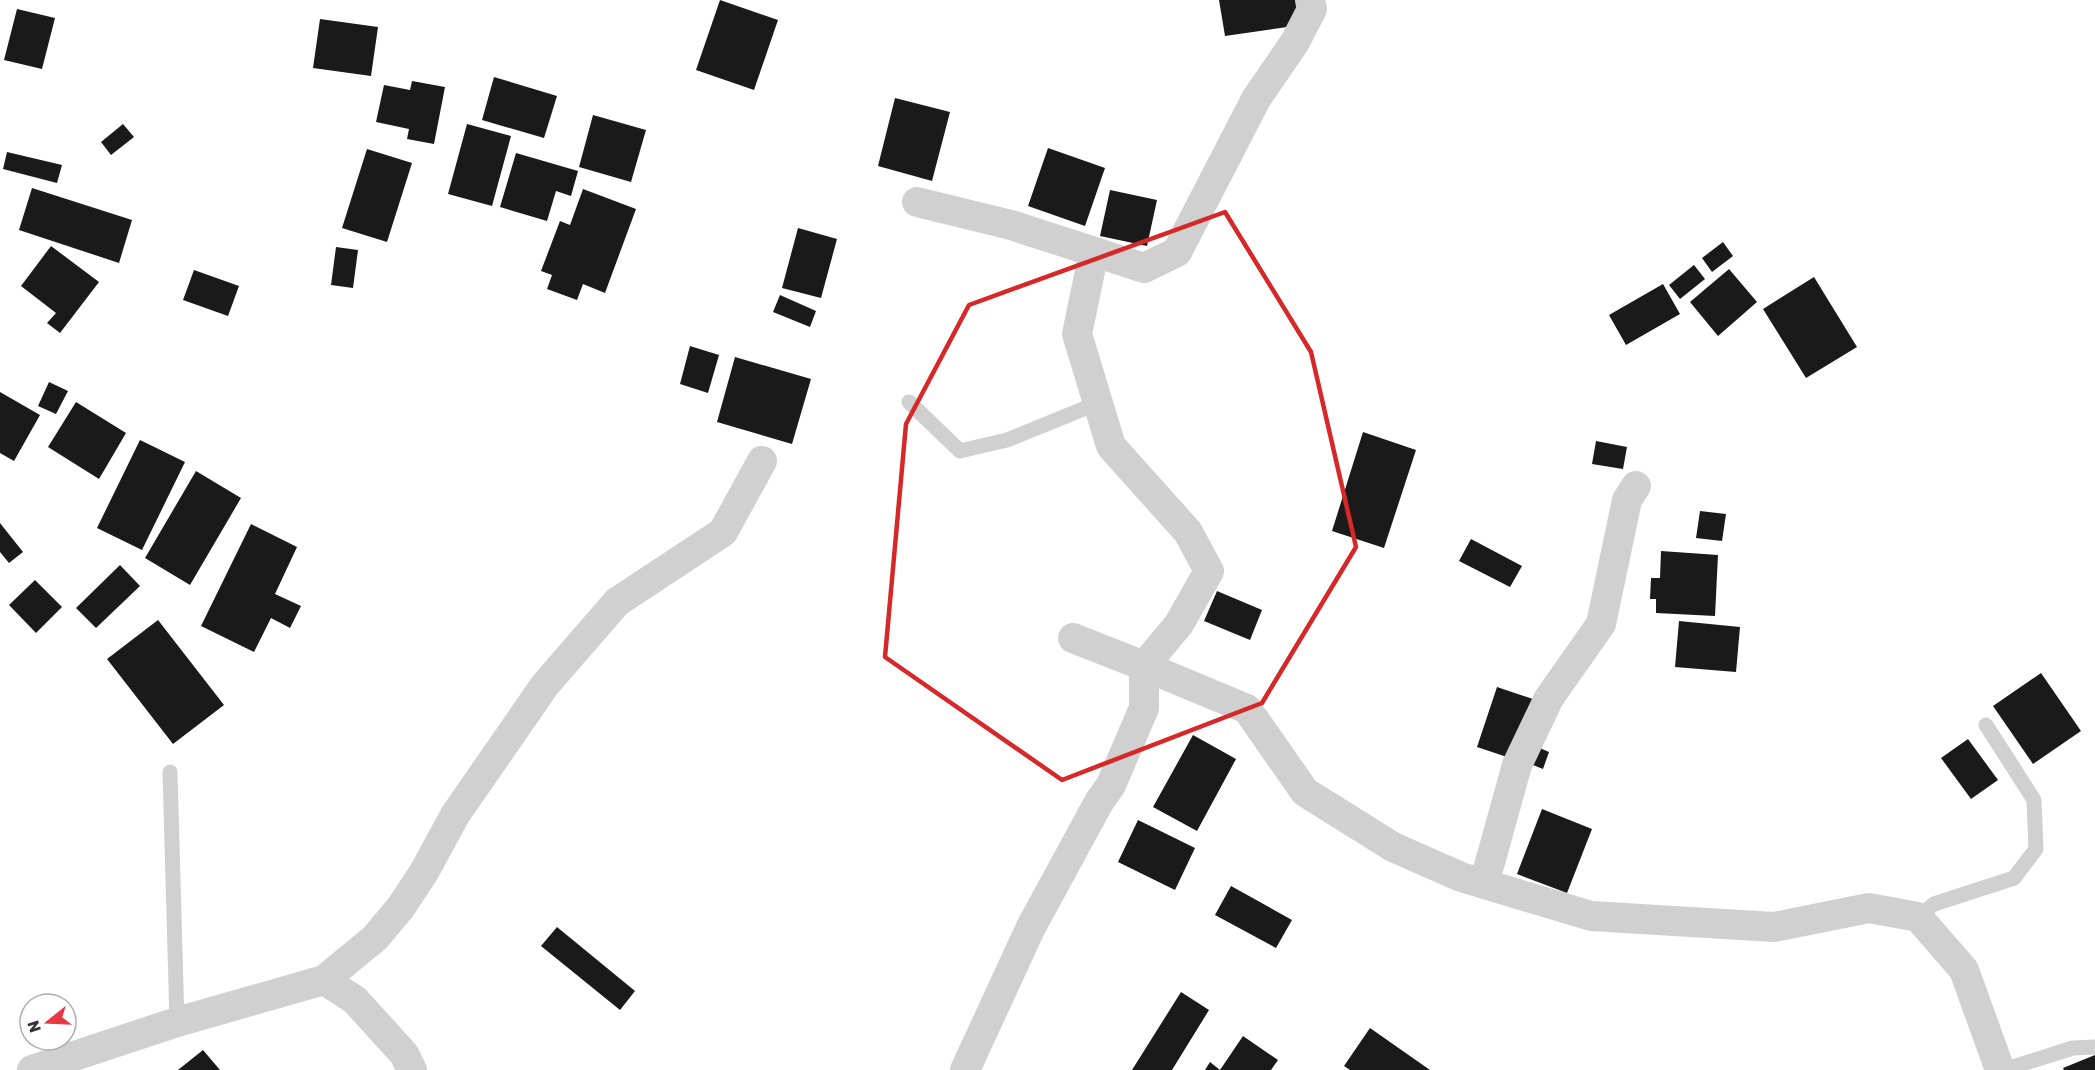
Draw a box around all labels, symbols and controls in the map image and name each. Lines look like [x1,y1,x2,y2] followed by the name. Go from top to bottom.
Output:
[18,992,78,1052] north arrow
[23,1018,45,1035] text: N

